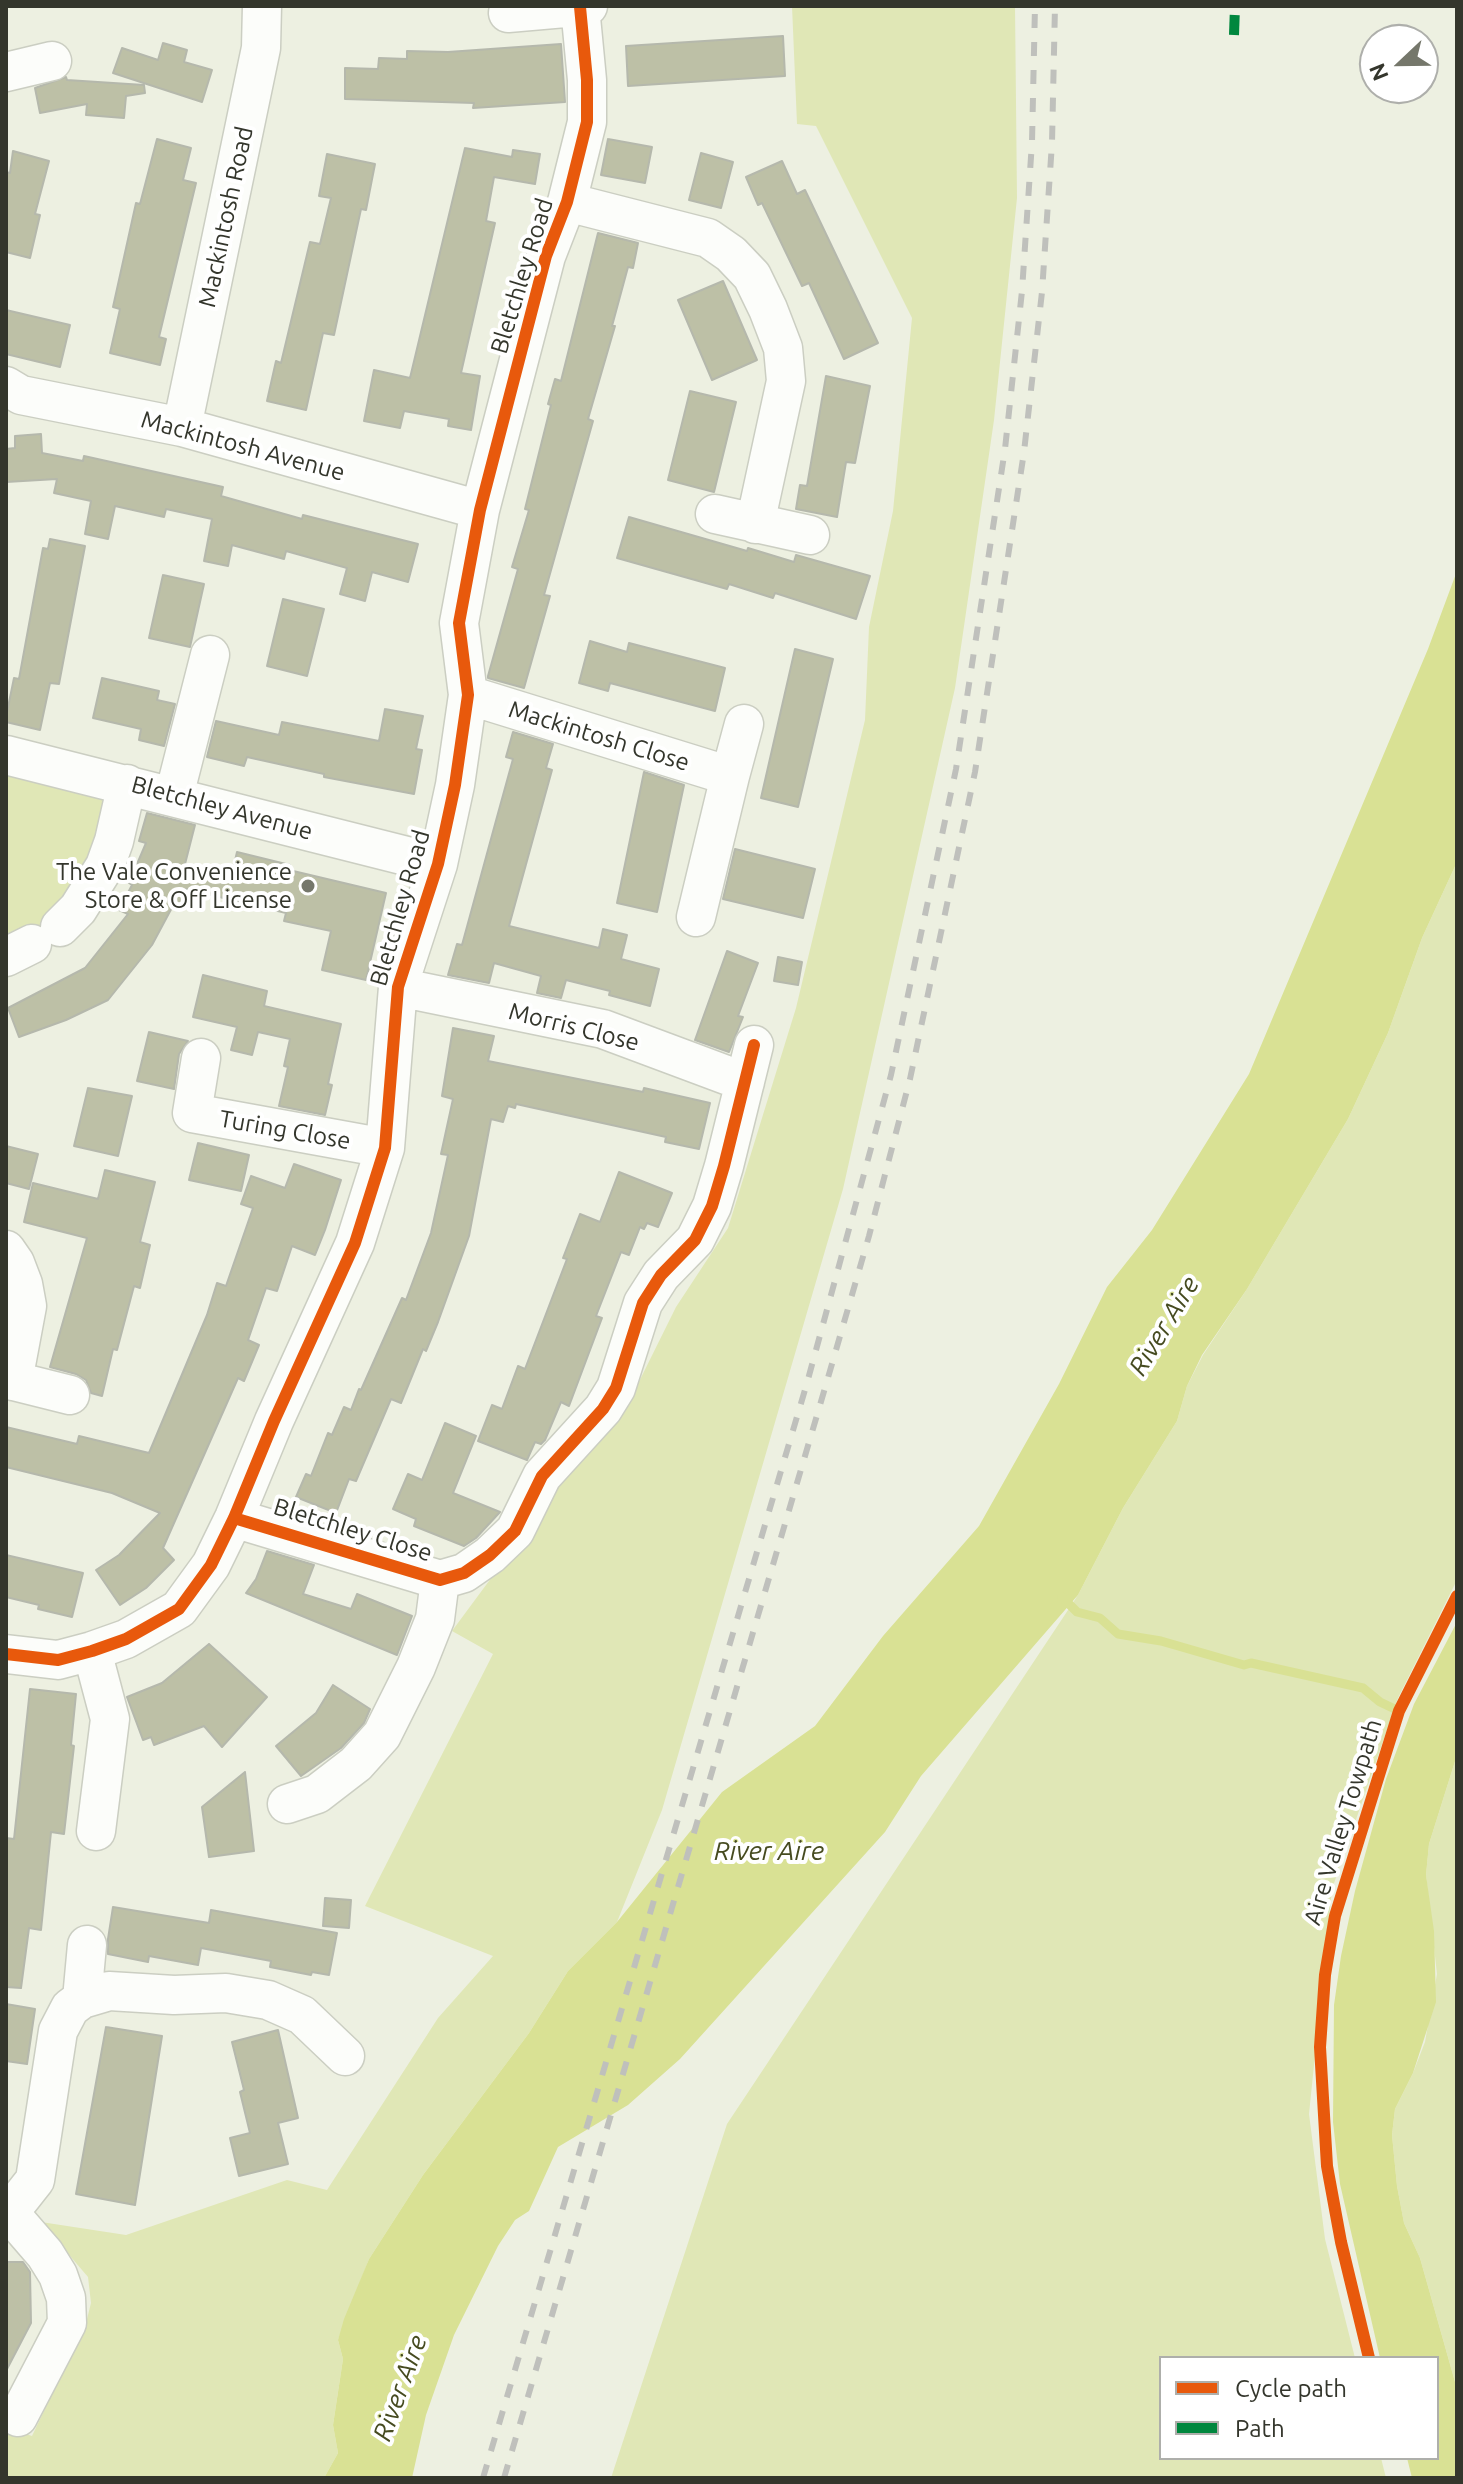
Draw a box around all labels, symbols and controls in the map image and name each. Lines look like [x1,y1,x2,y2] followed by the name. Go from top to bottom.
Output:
[1359,24,1439,104] north arrow
[1363,60,1393,85] text: N
[193,124,259,310] street label: Mackintosh Road
[485,195,559,357] street label: Bletchley Road
[138,405,348,487] street label: Mackintosh Avenue
[505,695,693,777] street label: Mackintosh Close
[128,770,316,846] street label: Bletchley Avenue
[364,827,436,989] street label: Bletchley Road
[56,858,292,914] place label: The Vale Convenience Store & Off License
[299,877,317,895] marker: The Vale Convenience Store & Off License
[506,997,642,1057] street label: Morris Close
[217,1104,353,1156] street label: Turing Close
[1122,1271,1206,1381] water label: River Aire
[270,1492,436,1568] street label: Bletchley Close
[1298,1716,1388,1928] street label: Aire Valley Towpath
[714,1835,824,1867] water label: River Aire
[367,2331,433,2445] water label: River Aire
[1159,2356,1439,2460] legend
[1235,2375,1347,2402] text: Cycle path
[1235,2415,1285,2442] text: Path

